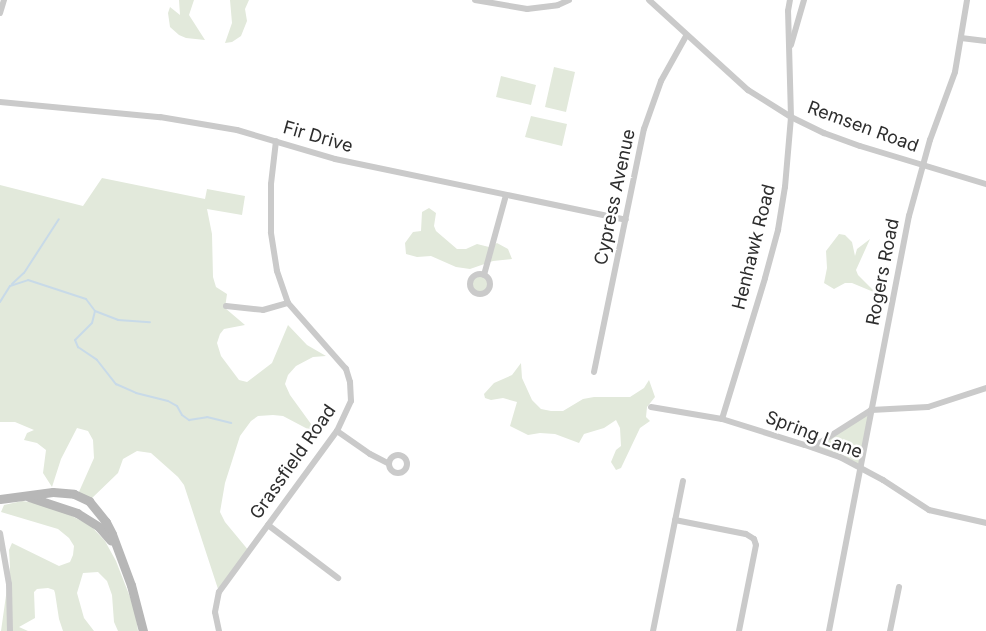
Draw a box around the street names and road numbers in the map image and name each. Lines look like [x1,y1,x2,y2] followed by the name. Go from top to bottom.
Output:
[804,97,922,157] street label: Remsen Road
[281,117,355,157] street label: Fir Drive
[590,127,640,267] street label: Cypress Avenue
[728,182,780,312] street label: Henhawk Road
[862,217,904,327] street label: Rogers Road
[246,401,340,523] street label: Grassfield Road
[762,407,866,463] street label: Spring Lane

